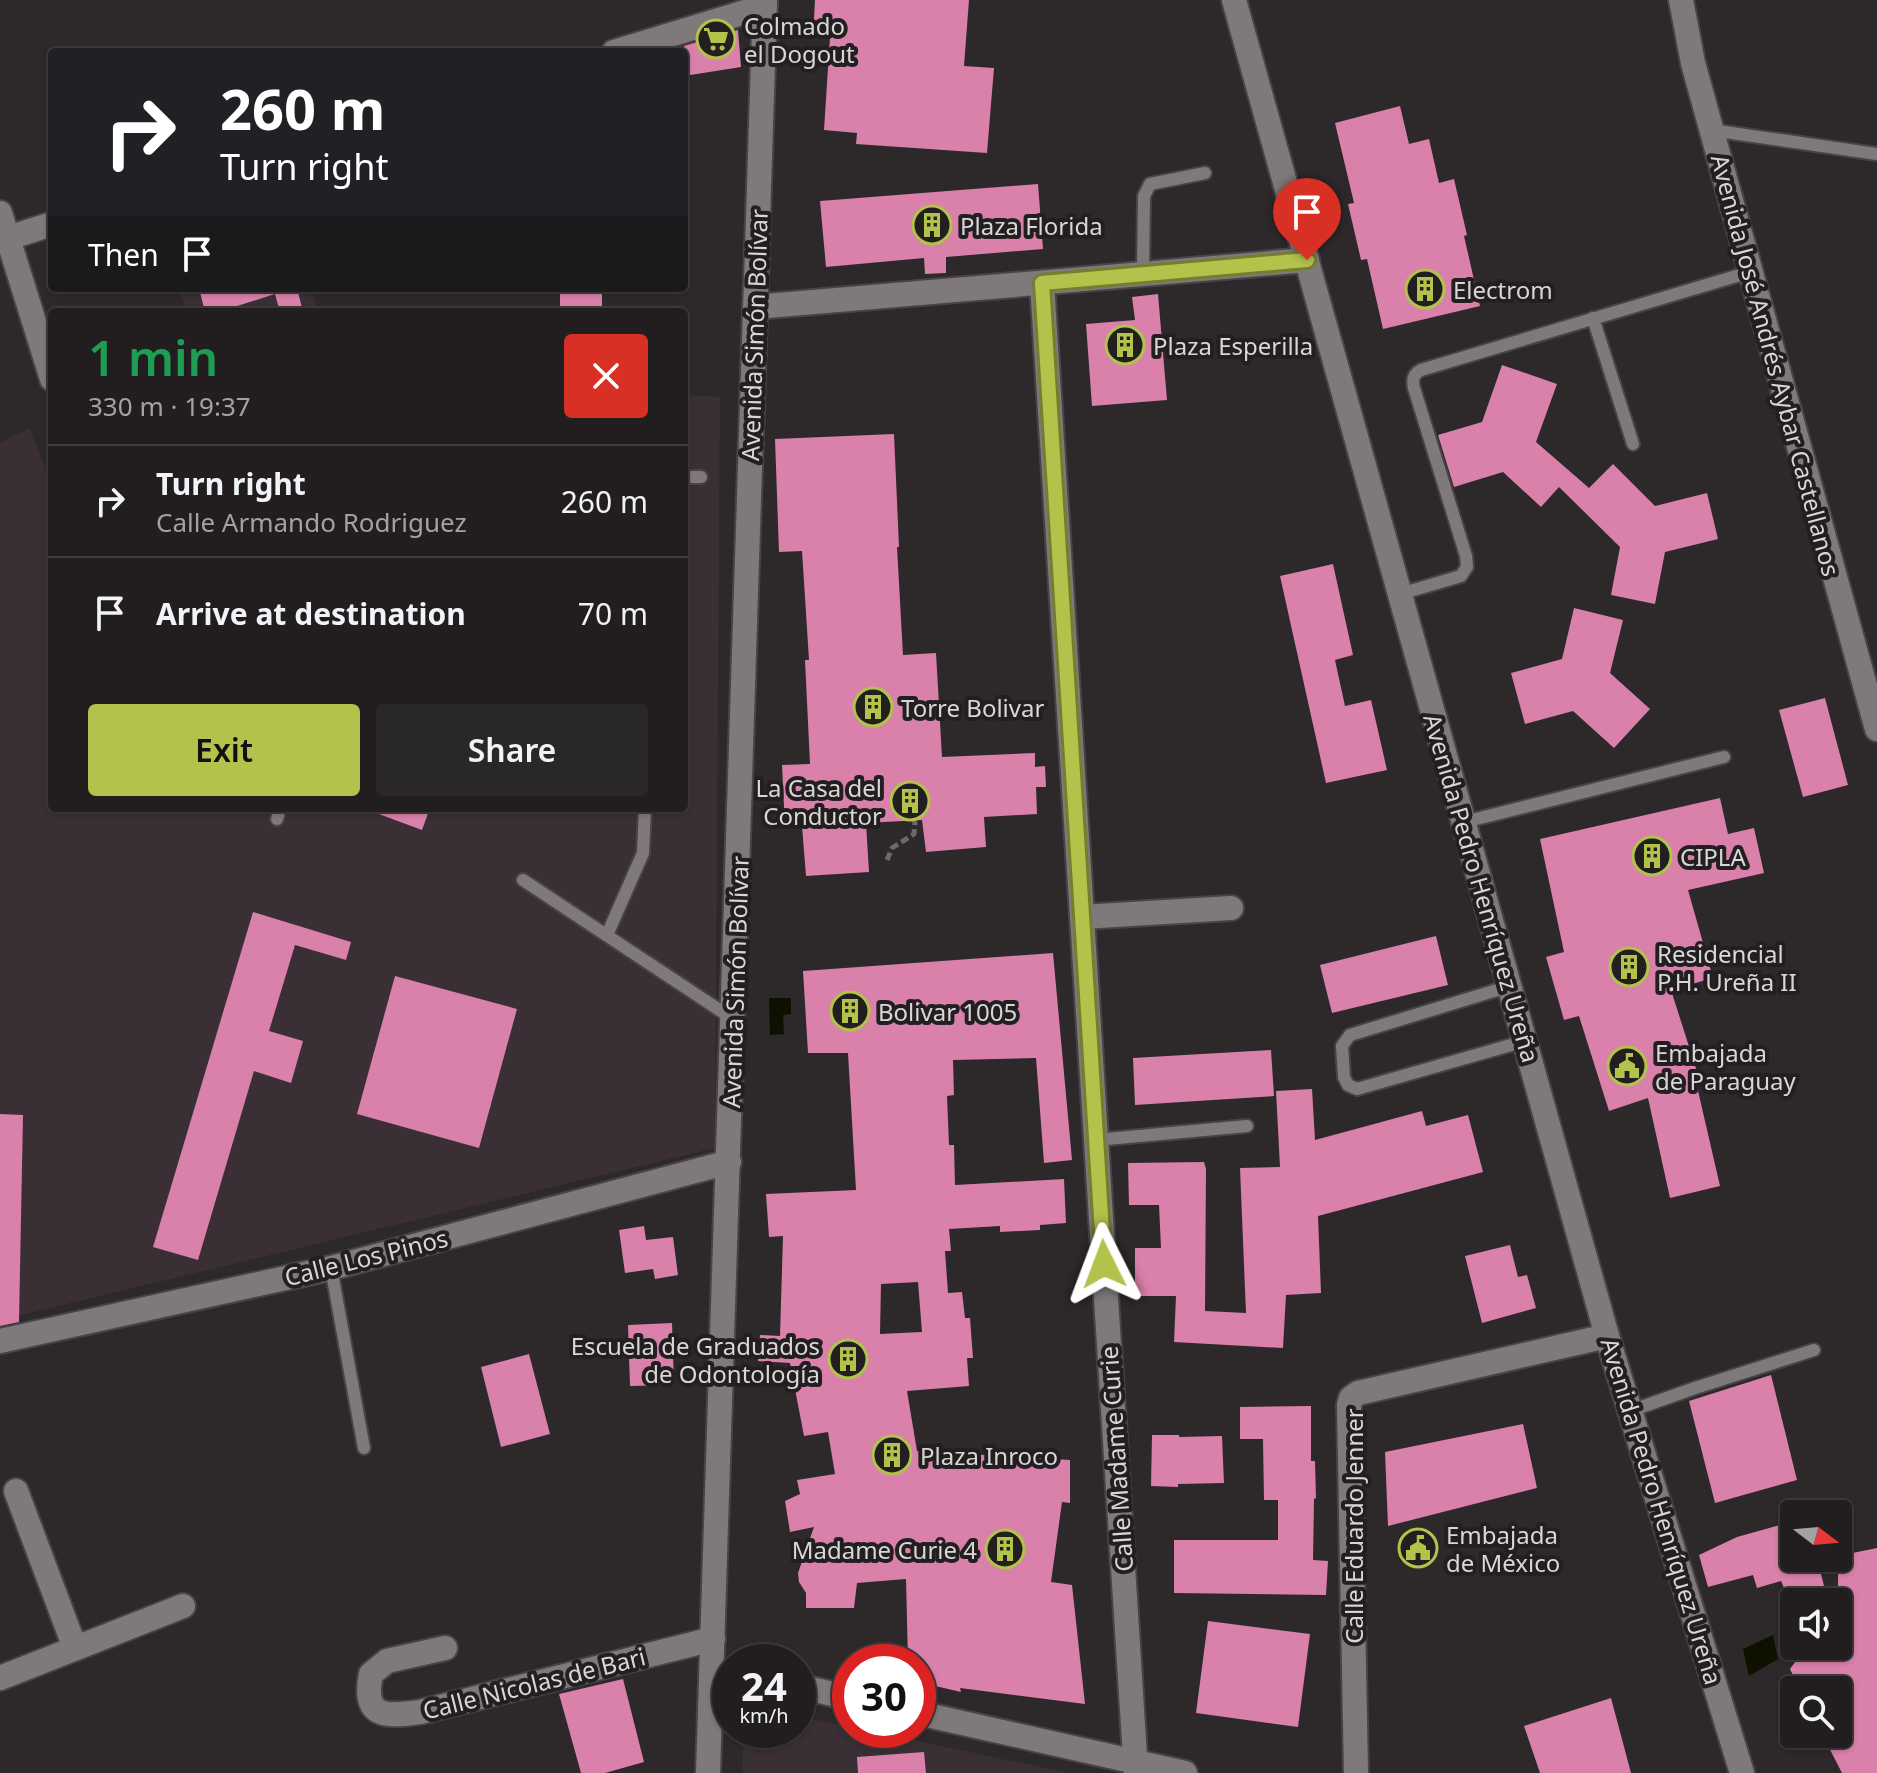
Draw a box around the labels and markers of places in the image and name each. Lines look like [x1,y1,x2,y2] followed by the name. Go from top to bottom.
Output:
[744,9,855,70] place label: Colmado el Dogout
[695,18,737,60] supermarket icon: Colmado el Dogout
[1273,178,1341,260] pin
[911,204,953,246] building icon: Plaza Florida
[960,209,1103,242] place label: Plaza Florida
[1404,268,1446,310] building icon: Electrom
[1453,273,1553,306] place label: Electrom
[1104,324,1146,366] building icon: Plaza Esperilla
[1153,329,1313,362] place label: Plaza Esperilla
[852,686,894,728] building icon: Torre Bolivar
[901,691,1044,724] place label: Torre Bolivar
[755,771,882,832] place label: La Casa del Conductor
[889,780,931,822] building icon: La Casa del Conductor
[1631,835,1673,877] building icon: CIPLA
[1680,840,1746,873] place label: CIPLA
[1657,937,1797,998] place label: Residencial P.H. Ureña II
[1608,946,1650,988] building icon: Residencial P.H. Ureña II
[829,990,871,1032] building icon: Bolivar 1005
[878,995,1017,1028] place label: Bolivar 1005
[1655,1036,1796,1097] place label: Embajada de Paraguay
[1606,1045,1648,1087] public building icon: Embajada de Paraguay
[571,1329,820,1390] place label: Escuela de Graduados de Odontología
[827,1338,869,1380] building icon: Escuela de Graduados de Odontología
[871,1434,913,1476] building icon: Plaza Inroco
[920,1439,1058,1472] place label: Plaza Inroco
[1446,1518,1560,1579] place label: Embajada de México
[1397,1527,1439,1569] public building icon: Embajada de México
[984,1528,1026,1570] building icon: Madame Curie 4
[792,1533,977,1566] place label: Madame Curie 4

